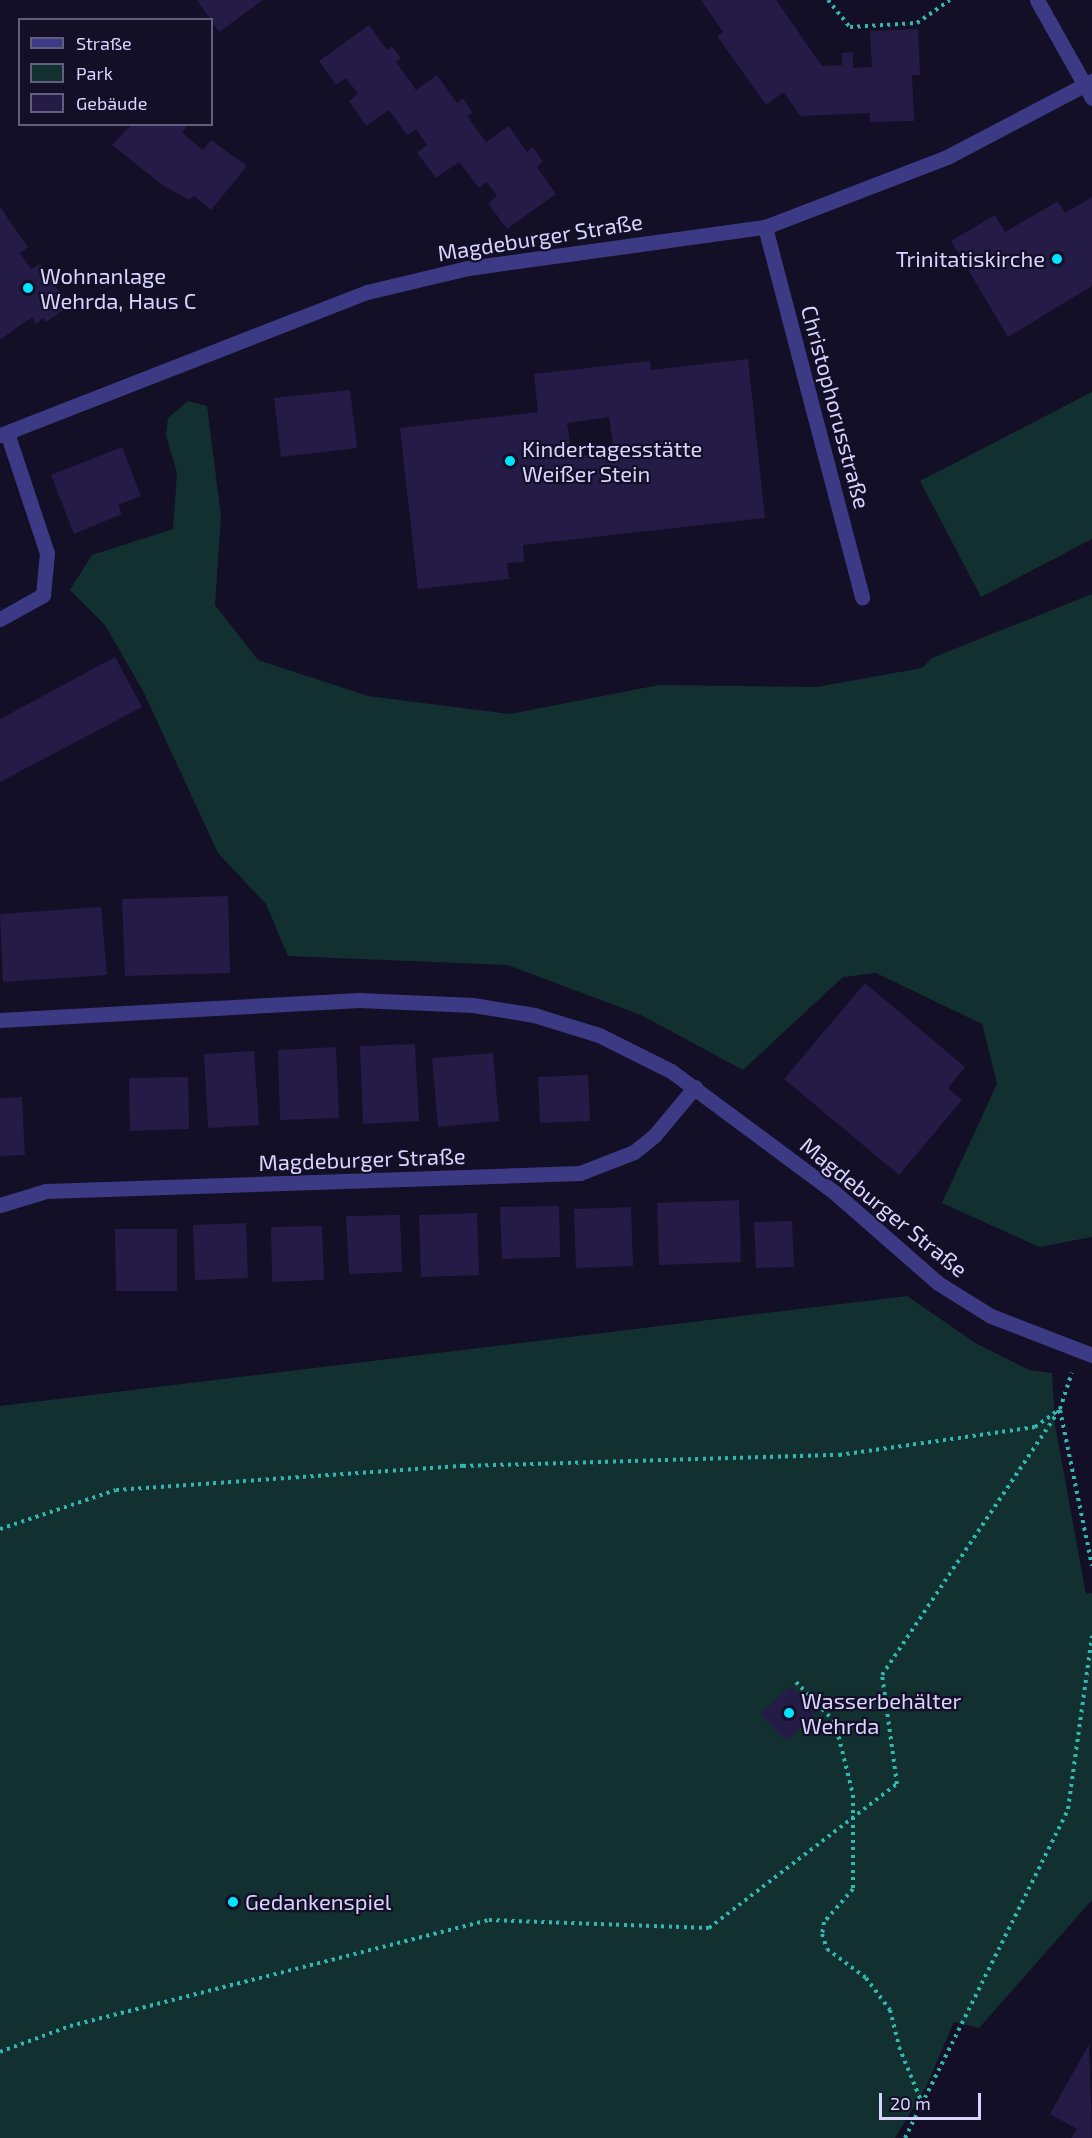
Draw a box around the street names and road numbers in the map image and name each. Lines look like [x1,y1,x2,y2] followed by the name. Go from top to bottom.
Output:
[435,208,645,266] street label: Magdeburger Straße
[796,302,876,512] street label: Christophorusstraße
[795,1131,973,1283] street label: Magdeburger Straße
[258,1142,466,1176] street label: Magdeburger Straße

